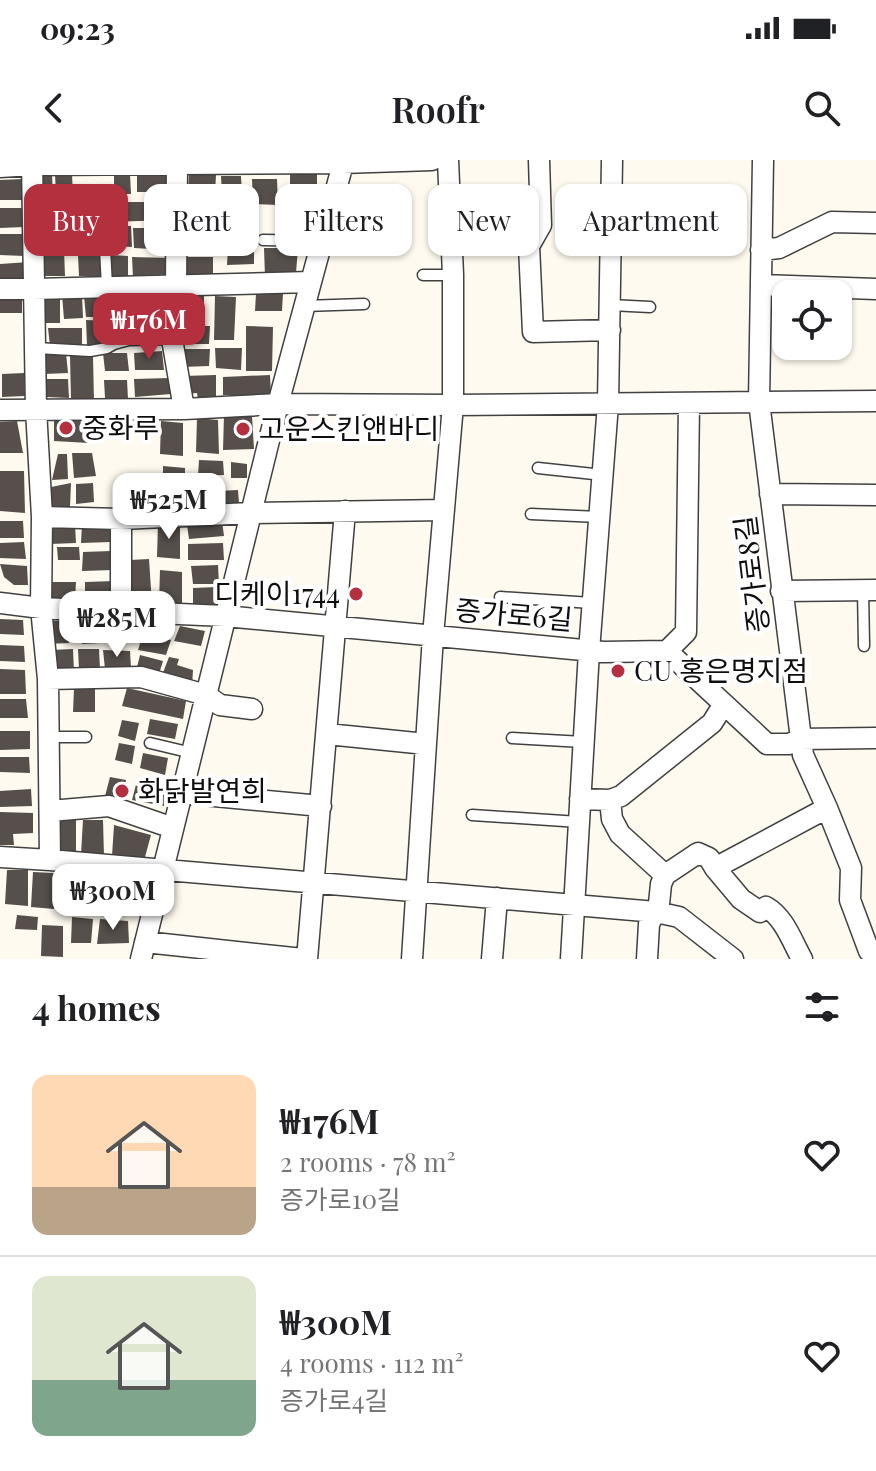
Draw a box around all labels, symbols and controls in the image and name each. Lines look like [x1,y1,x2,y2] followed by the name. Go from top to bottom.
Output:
[40,8,115,48] text: 09:23
[391,84,485,132] text: Roofr
[32,86,76,130] icon: back
[800,86,844,130] icon: search
[24,184,128,256] chip: Buy
[144,184,259,256] chip: Rent
[275,184,412,256] chip: Filters
[428,184,539,256] chip: New
[555,184,747,256] chip: Apartment
[772,280,852,360] map controls
[772,280,852,360] button: locate
[93,293,205,361] pin: ₩176M
[111,301,187,336] text: ₩176M
[82,408,159,445] place label: 중화루
[259,409,439,446] place label: 고운스킨앤바디
[57,419,75,437] marker: 중화루
[234,420,252,438] marker: 고운스킨앤바디
[113,473,225,541] pin: ₩525M
[131,481,207,516] text: ₩525M
[725,514,776,635] street label: 증가로8길
[214,574,340,611] place label: 디케이1744
[347,585,365,603] marker: 디케이1744
[454,590,574,637] street label: 증가로6길
[61,591,173,659] pin: ₩285M
[77,599,157,634] text: ₩285M
[634,651,808,688] place label: CU 홍은명지점
[609,662,627,680] marker: CU 홍은명지점
[138,771,267,808] place label: 화닭발연희
[113,782,131,800] marker: 화닭발연희
[57,864,169,932] pin: ₩300M
[70,872,156,907] text: ₩300M
[32,984,161,1030] text: 4 homes
[800,985,844,1029] icon: filters
[280,1097,379,1143] text: ₩176M
[96,1107,192,1203] icon: home
[800,1133,844,1177] icon: heart
[280,1144,455,1179] text: 2 rooms · 78 m²
[280,1181,401,1216] text: 증가로10길
[280,1298,392,1344] text: ₩300M
[96,1308,192,1404] icon: home
[800,1334,844,1378] icon: heart
[280,1345,463,1380] text: 4 rooms · 112 m²
[280,1382,389,1417] text: 증가로4길

